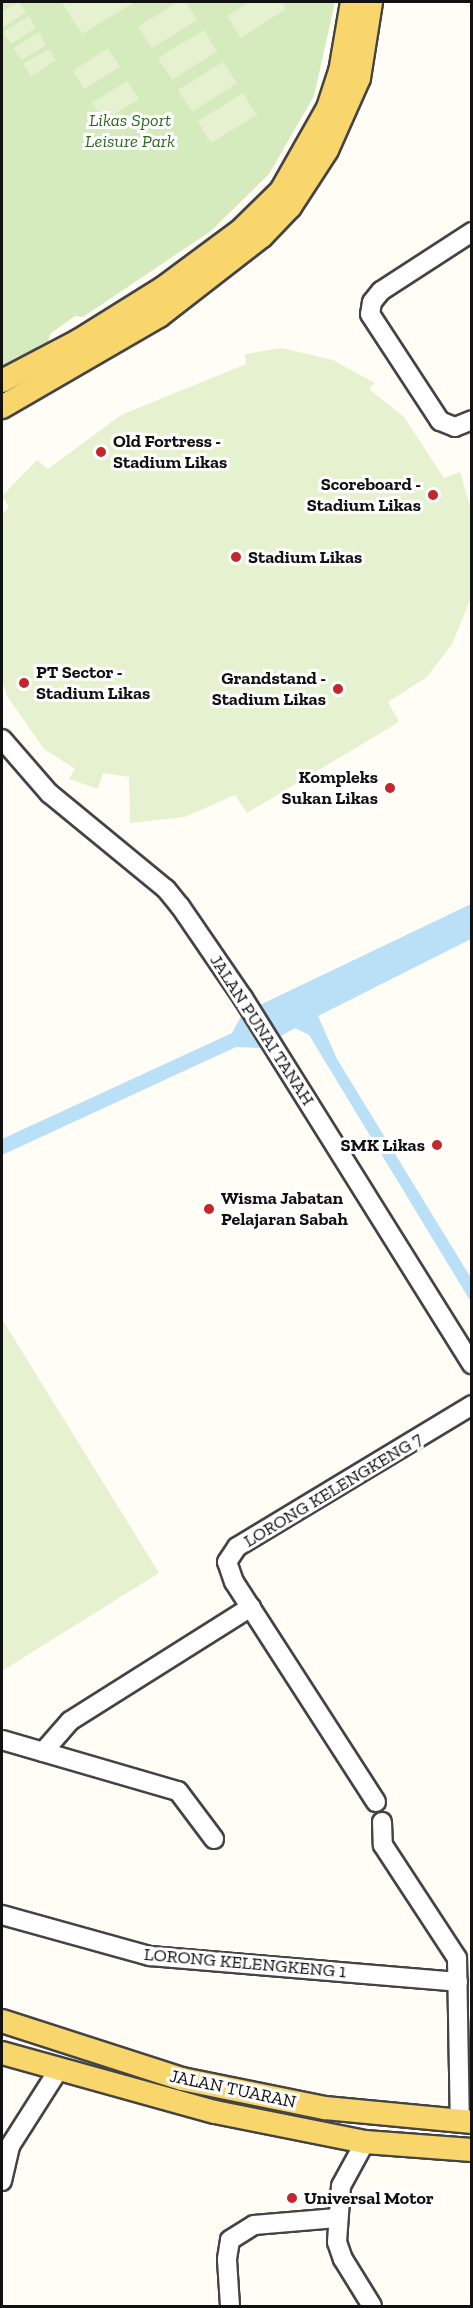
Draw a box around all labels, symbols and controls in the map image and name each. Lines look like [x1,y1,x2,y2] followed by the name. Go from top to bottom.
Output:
[85,110,175,152] park label: Likas Sport Leisure Park
[113,431,227,474] place label: Old Fortress - Stadium Likas
[94,445,108,459] marker: Old Fortress - Stadium Likas
[307,474,421,516] place label: Scoreboard - Stadium Likas
[426,488,440,502] marker: Scoreboard - Stadium Likas
[248,546,362,568] place label: Stadium Likas
[229,550,243,564] marker: Stadium Likas
[36,662,150,704] place label: PT Sector - Stadium Likas
[212,668,326,710] place label: Grandstand - Stadium Likas
[17,676,31,690] marker: PT Sector - Stadium Likas
[331,682,345,696] marker: Grandstand - Stadium Likas
[282,767,378,810] place label: Kompleks Sukan Likas
[383,781,397,795] marker: Kompleks Sukan Likas
[205,950,319,1110] street label: JALAN PUNAI TANAH
[341,1134,425,1156] place label: SMK Likas
[430,1138,444,1152] marker: SMK Likas
[221,1188,348,1230] place label: Wisma Jabatan Pelajaran Sabah
[202,1202,216,1216] marker: Wisma Jabatan Pelajaran Sabah
[240,1428,426,1552] street label: LORONG KELENGKENG 7
[143,1943,347,1983] street label: LORONG KELENGKENG 1
[168,2065,298,2113] street label: JALAN TUARAN
[304,2187,434,2209] place label: Universal Motor
[285,2191,299,2205] marker: Universal Motor

